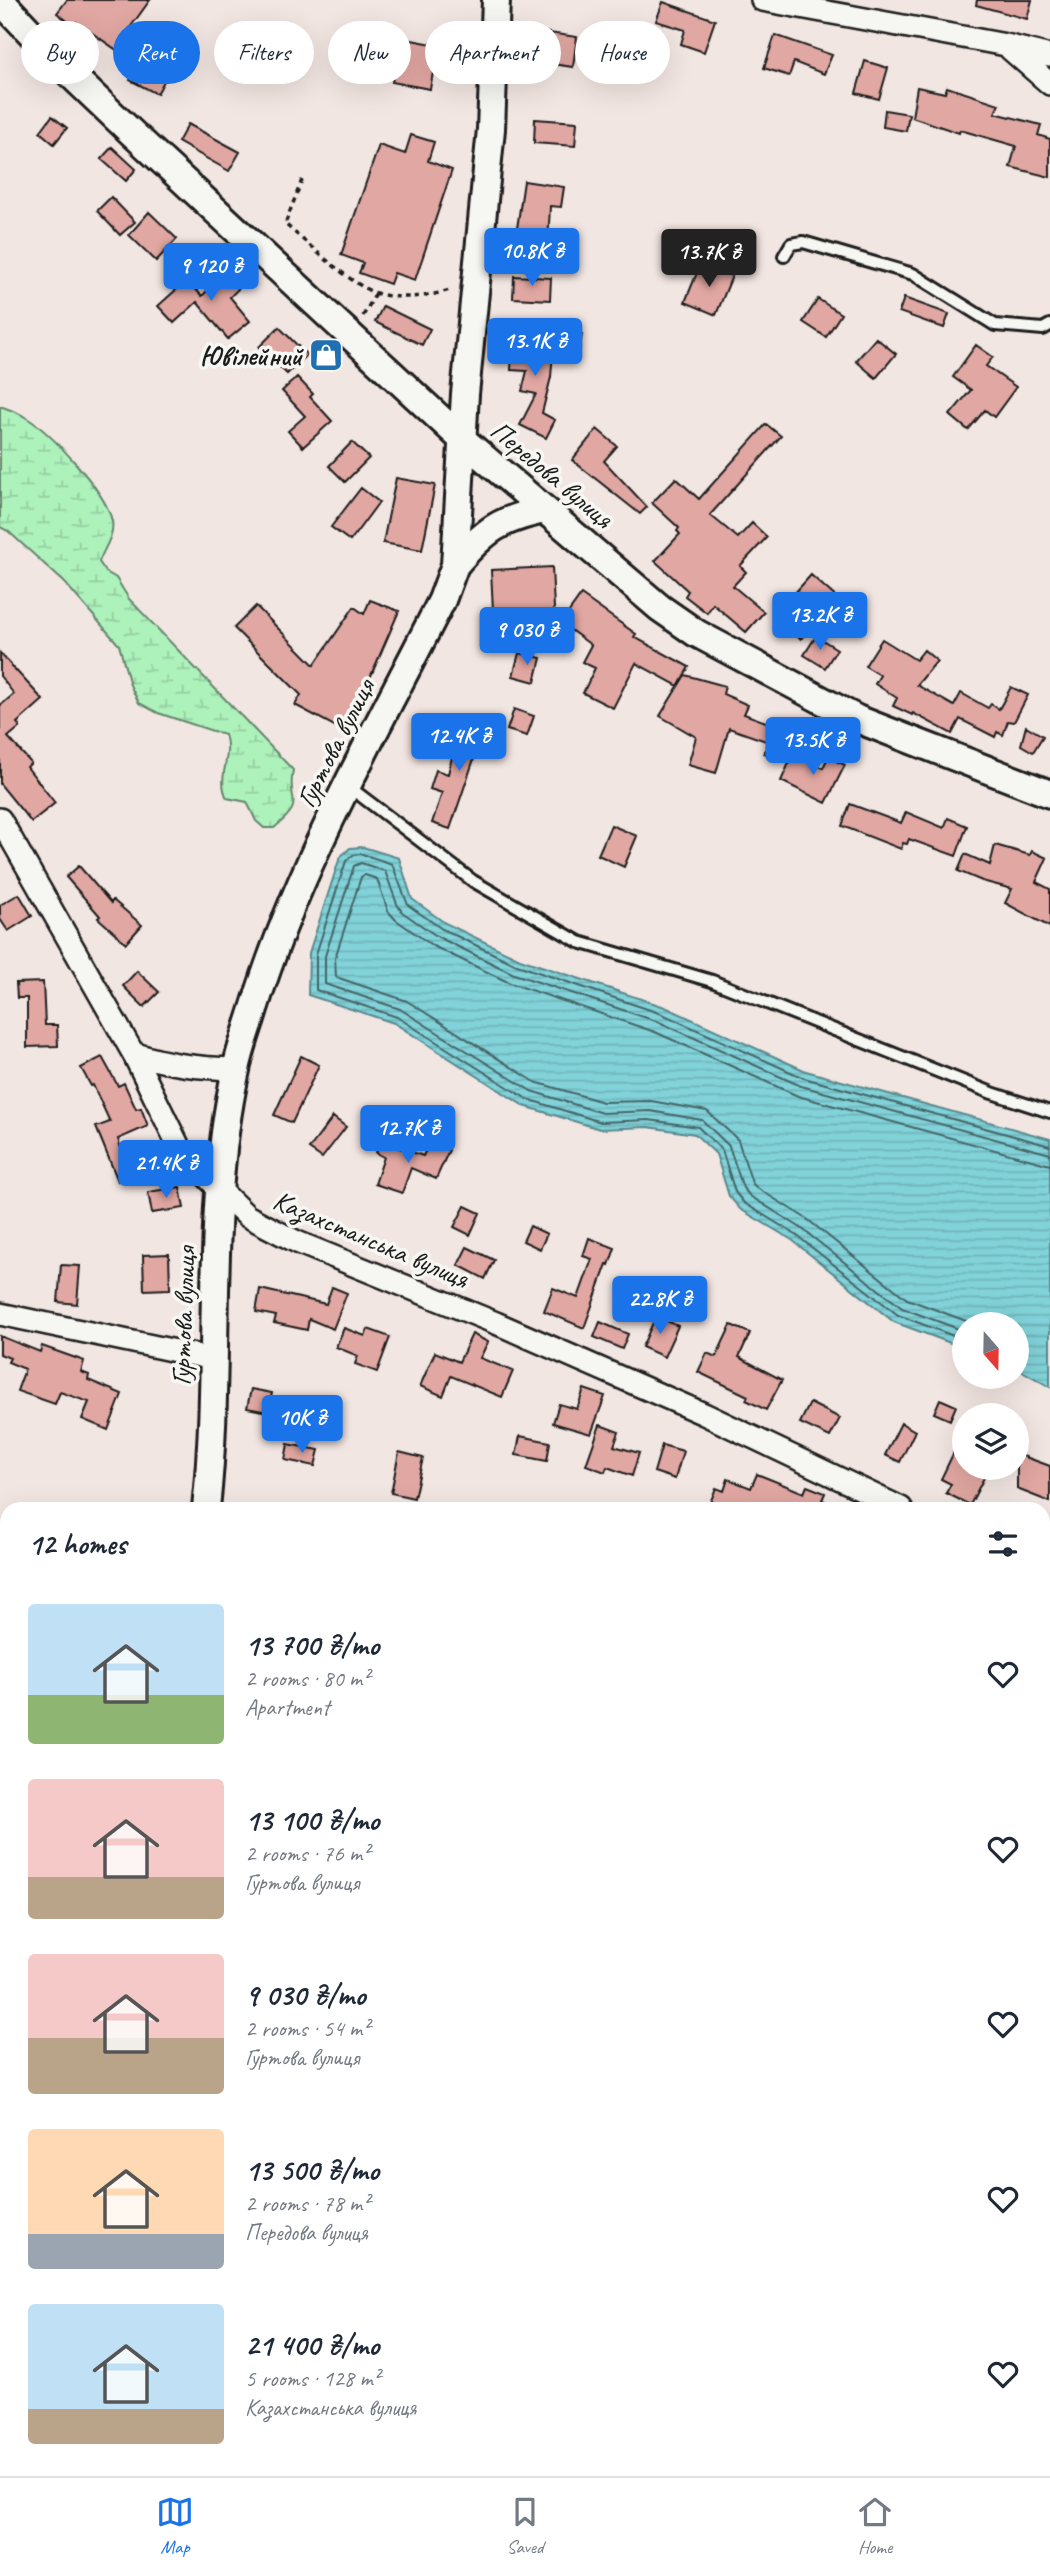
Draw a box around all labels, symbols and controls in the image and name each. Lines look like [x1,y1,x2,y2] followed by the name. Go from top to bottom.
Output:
[21,21,99,84] chip: Buy
[113,21,200,84] chip: Rent
[214,21,314,84] chip: Filters
[328,21,411,84] chip: New
[425,21,561,84] chip: Apartment
[575,21,670,84] chip: House
[467,229,597,288] pin: 10.8K ₴
[644,230,774,289] pin: 13.7K ₴
[500,236,564,265] text: 10.8K ₴
[677,237,741,266] text: 13.7K ₴
[146,244,276,303] pin: 9 120 ₴
[180,251,242,280] text: 9 120 ₴
[470,318,600,378] pin: 13.1K ₴
[503,326,567,355] text: 13.1K ₴
[307,336,345,374] shop icon: Ювілейний
[200,338,304,373] place label: Ювілейний
[483,412,621,536] street label: Передова вулиця
[755,592,885,652] pin: 13.2K ₴
[788,600,852,629] text: 13.2K ₴
[462,608,592,667] pin: 9 030 ₴
[496,615,558,644] text: 9 030 ₴
[288,671,383,813] street label: Гуртова вулиця
[394,714,524,773] pin: 12.4K ₴
[748,718,878,777] pin: 13.5K ₴
[427,721,491,750] text: 12.4K ₴
[781,725,845,754] text: 13.5K ₴
[343,1106,473,1165] pin: 12.7K ₴
[376,1113,440,1142] text: 12.7K ₴
[101,1140,231,1200] pin: 21.4K ₴
[134,1148,198,1177] text: 21.4K ₴
[268,1182,475,1297] street label: Казахстанська вулиця
[163,1243,203,1386] street label: Гуртова вулиця
[595,1276,725,1336] pin: 22.8K ₴
[628,1284,692,1313] text: 22.8K ₴
[952,1312,1029,1390] north arrow
[952,1312,1029,1480] map controls
[253,1396,351,1455] pin: 10K ₴
[278,1403,326,1432] text: 10K ₴
[952,1403,1029,1480] button: layers
[28,1525,126,1563] text: 12 homes
[984,1525,1022,1563] icon: filters
[245,1626,379,1664] text: 13 700 ₴/mo
[84,1632,168,1716] icon: home
[984,1655,1022,1693] icon: heart
[245,1664,369,1693] text: 2 rooms · 80 m²
[245,1693,330,1722] text: Apartment
[245,1801,379,1839] text: 13 100 ₴/mo
[84,1807,168,1891] icon: home
[984,1830,1022,1868] icon: heart
[245,1839,369,1868] text: 2 rooms · 76 m²
[245,1868,359,1897] text: Гуртова вулиця
[245,1976,365,2014] text: 9 030 ₴/mo
[84,1982,168,2066] icon: home
[984,2005,1022,2043] icon: heart
[245,2014,369,2043] text: 2 rooms · 54 m²
[245,2043,359,2072] text: Гуртова вулиця
[245,2151,379,2189] text: 13 500 ₴/mo
[84,2157,168,2241] icon: home
[984,2180,1022,2218] icon: heart
[245,2189,369,2218] text: 2 rooms · 78 m²
[245,2218,368,2247] text: Передова вулиця
[245,2326,379,2364] text: 21 400 ₴/mo
[84,2332,168,2416] icon: home
[984,2355,1022,2393] icon: heart
[245,2364,380,2393] text: 5 rooms · 128 m²
[245,2393,416,2422] text: Казахстанська вулиця
[156,2493,194,2559] tab: Map
[506,2493,544,2559] tab: Saved
[856,2493,894,2559] tab: Home

